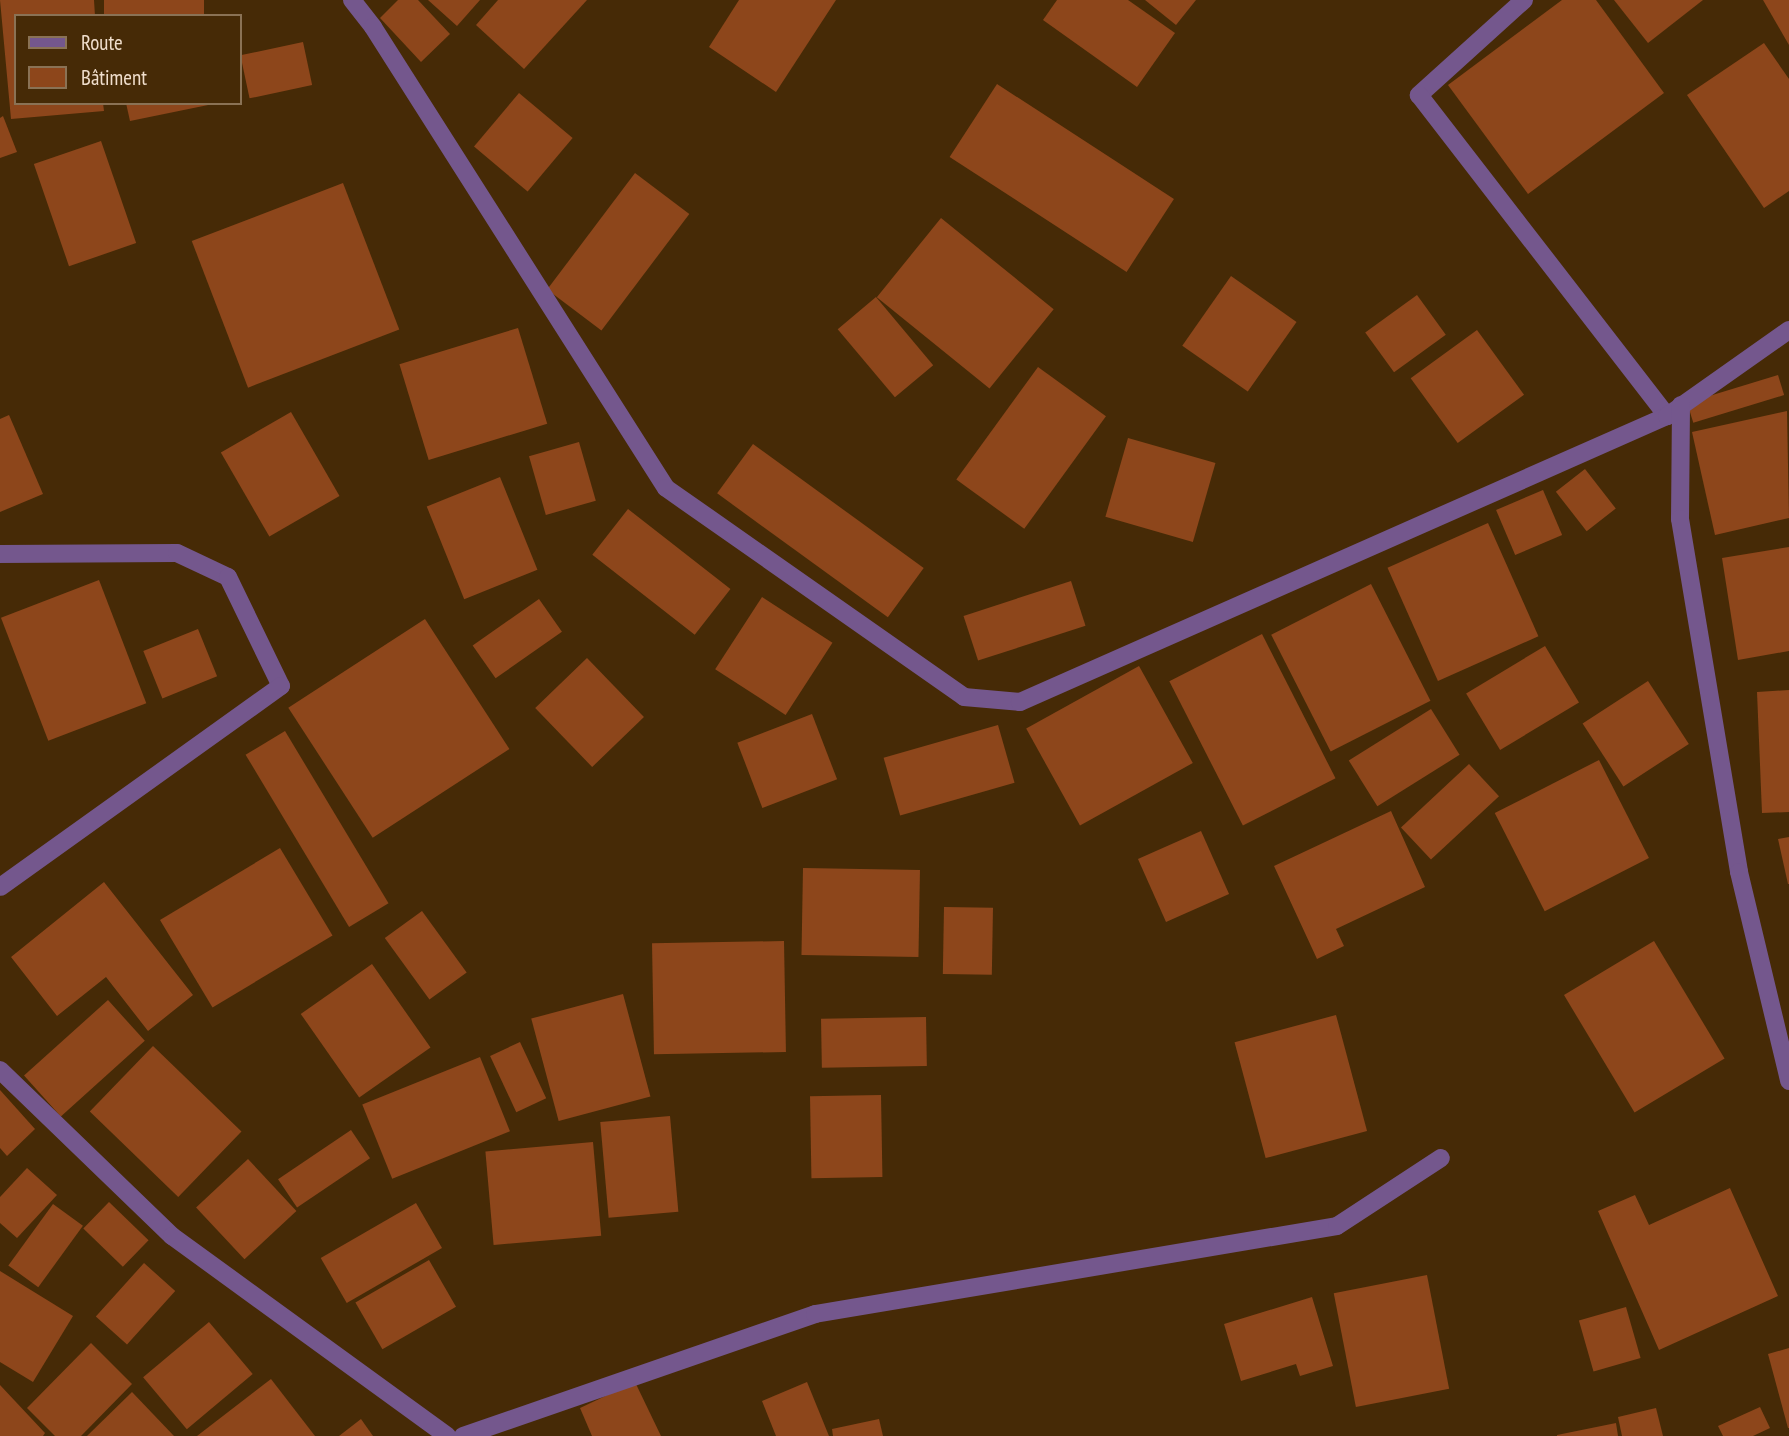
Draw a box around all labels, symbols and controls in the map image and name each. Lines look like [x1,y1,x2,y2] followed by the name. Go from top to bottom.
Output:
[14,14,242,105] legend
[81,29,123,56] text: Route
[81,64,147,91] text: Bâtiment

